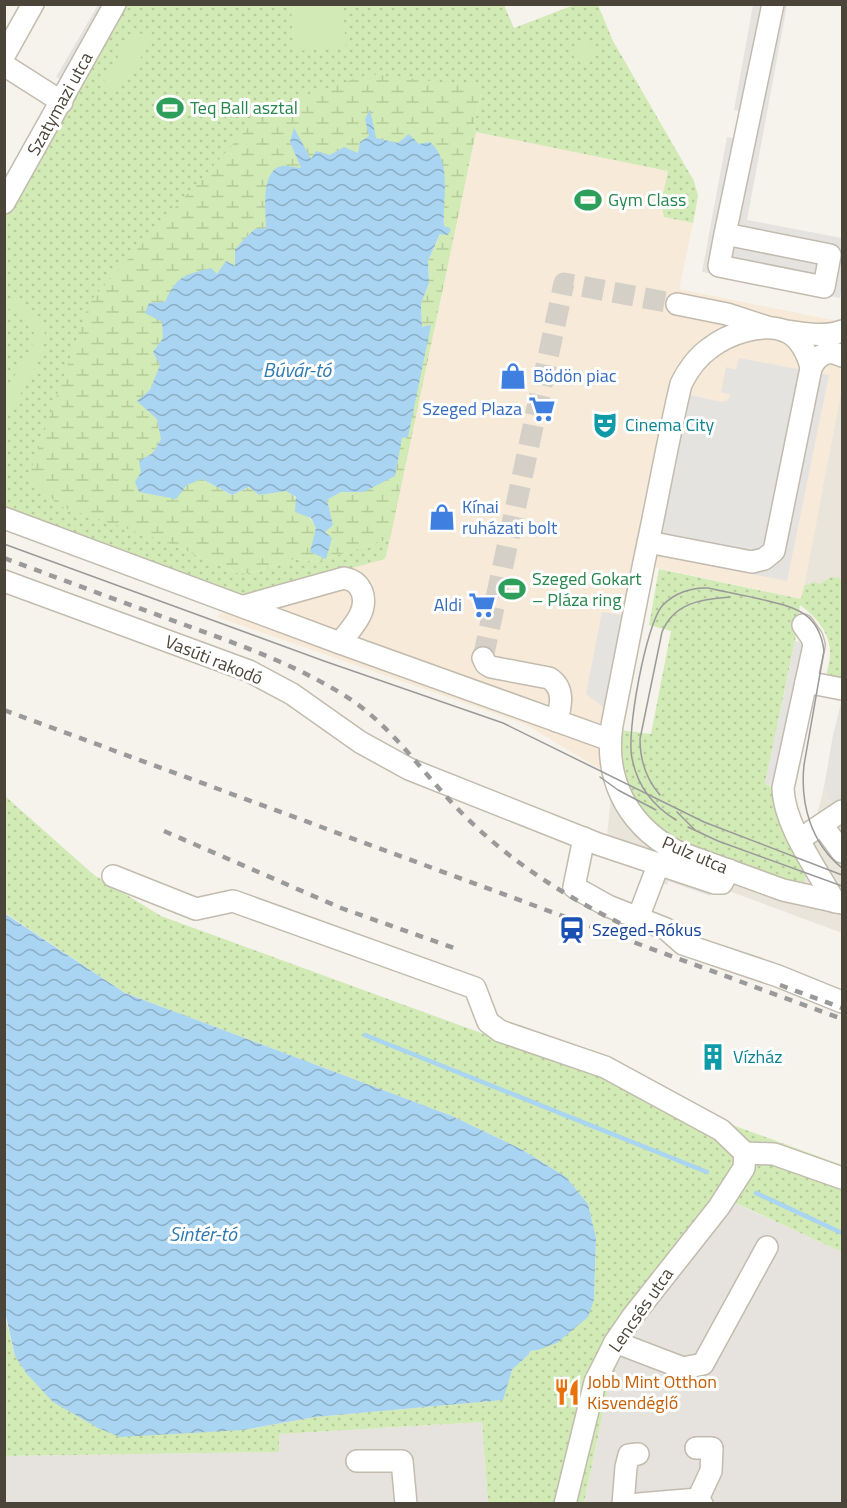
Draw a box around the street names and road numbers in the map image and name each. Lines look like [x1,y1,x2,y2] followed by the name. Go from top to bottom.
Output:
[20,47,99,161] street label: Szatymazi utca
[161,628,267,691] street label: Vasúti rakodó
[658,829,732,881] street label: Pulz utca
[602,1262,680,1357] street label: Lencsés utca

